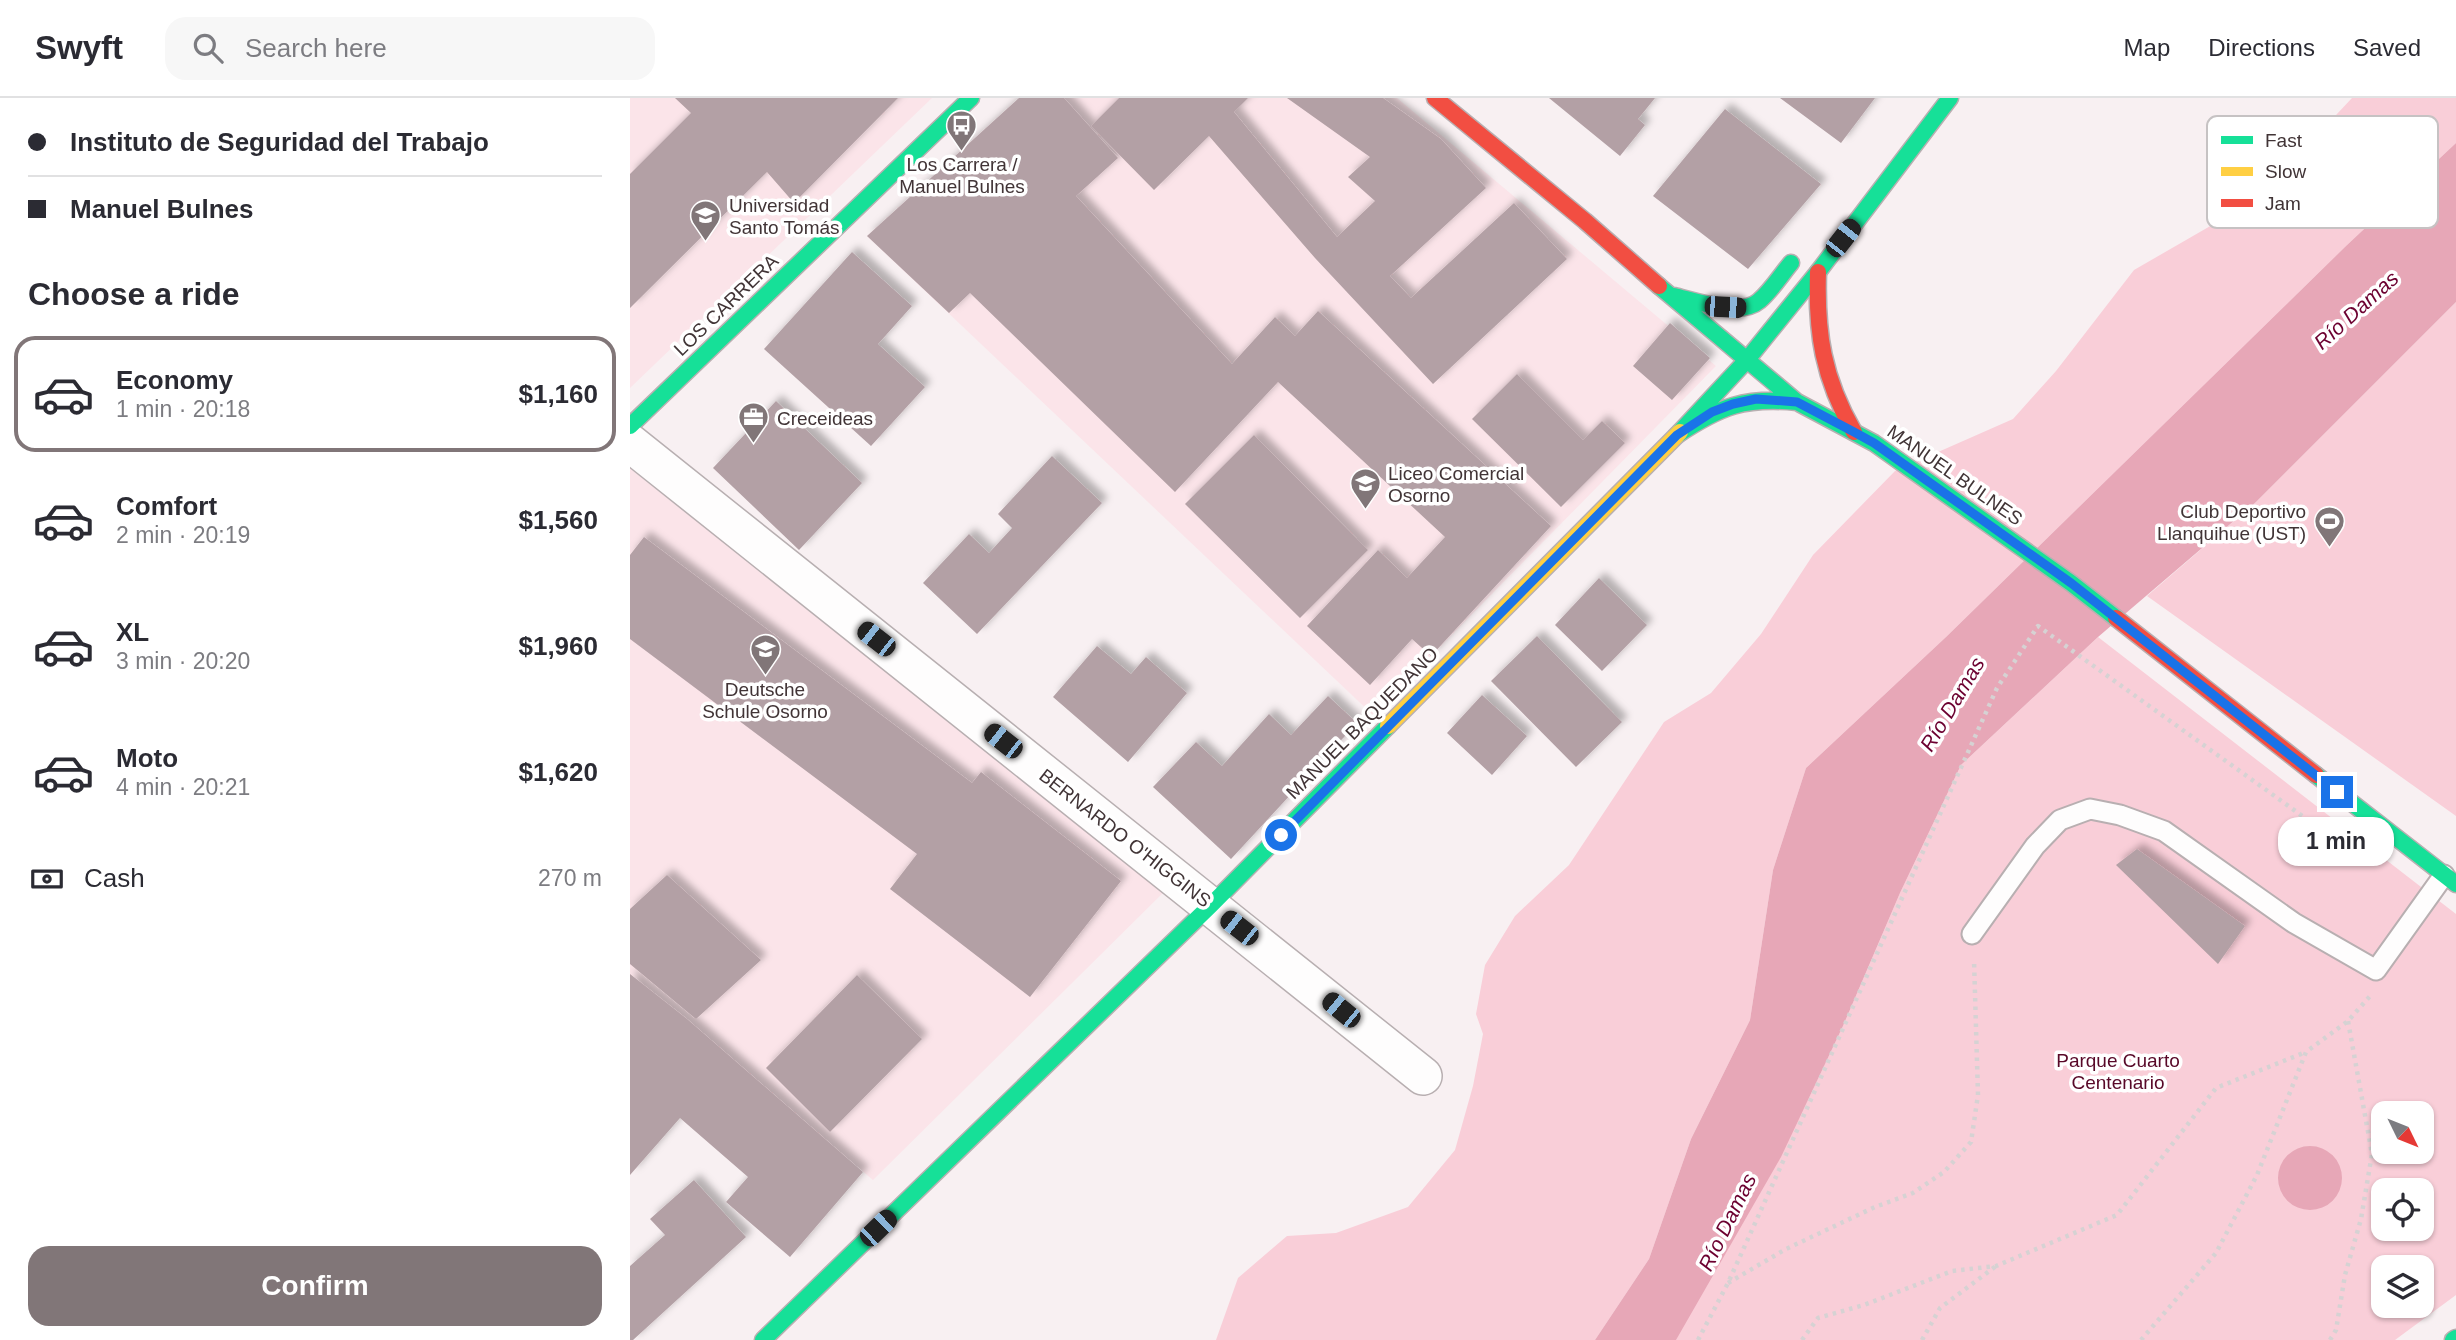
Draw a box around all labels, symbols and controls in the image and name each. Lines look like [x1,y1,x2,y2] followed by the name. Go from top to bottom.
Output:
[165,17,655,80] search box
[35,29,123,66] text: Swyft
[189,29,227,67] icon: search
[245,33,387,63] text: Search here
[2124,34,2170,61] text: Map
[2208,34,2315,61] text: Directions
[2353,34,2421,61] text: Saved
[945,108,979,152] bus stop icon: Los Carrera / Manuel Bulnes
[2207,116,2438,228] legend
[70,127,489,157] text: Instituto de Seguridad del Trabajo
[2265,130,2303,151] text: Fast
[899,154,1025,197] place label: Los Carrera / Manuel Bulnes
[2265,161,2306,182] text: Slow
[2265,193,2301,214] text: Jam
[70,194,253,224] text: Manuel Bulnes
[729,195,840,238] place label: Universidad Santo Tomás
[689,199,723,243] school or university icon: Universidad Santo Tomás
[1822,215,1865,261] car
[670,250,783,360] street label: LOS CARRERA
[2309,266,2403,354] water label: Río Damas
[28,276,240,312] text: Choose a ride
[1704,295,1747,319] car
[32,363,95,426] icon: car
[116,365,233,395] text: Economy
[518,379,598,409] text: $1,160
[116,396,250,422] text: 1 min · 20:18
[737,401,771,445] office icon: Creceideas
[777,408,873,429] place label: Creceideas
[1884,421,2026,529] street label: MANUEL BULNES
[1388,463,1524,506] place label: Liceo Comercial Osorno
[1348,467,1382,511] school or university icon: Liceo Comercial Osorno
[32,489,95,552] icon: car
[116,491,217,521] text: Comfort
[2157,501,2306,544] place label: Club Deportivo Llanquihue (UST)
[518,505,598,535] text: $1,560
[2312,505,2346,549] sports icon: Club Deportivo Llanquihue (UST)
[116,522,250,548] text: 2 min · 20:19
[32,615,95,678] icon: car
[116,617,149,647] text: XL
[853,618,900,660] car
[518,631,598,661] text: $1,960
[748,633,782,677] school or university icon: Deutsche Schule Osorno
[1282,643,1442,803] street label: MANUEL BAQUEDANO
[116,648,250,674] text: 3 min · 20:20
[1915,653,1989,755] water label: Río Damas
[702,679,828,722] place label: Deutsche Schule Osorno
[980,720,1027,762] car
[32,741,95,804] icon: car
[116,743,178,773] text: Moto
[518,757,598,787] text: $1,620
[1035,765,1215,911] street label: BERNARDO O'HIGGINS
[116,774,250,800] text: 4 min · 20:21
[2321,776,2353,808] route end
[2279,816,2395,866] callout: 1 min
[1265,819,1297,851] route start
[2306,828,2366,854] text: 1 min
[28,860,66,898] icon: cash
[84,863,145,893] text: Cash
[538,865,602,891] text: 270 m
[1216,907,1263,949] car
[1319,989,1364,1031] car
[2056,1050,2180,1093] park label: Parque Cuarto Centenario
[2371,1101,2434,1164] north arrow
[2371,1101,2434,1318] map controls
[1694,1169,1761,1274] water label: Río Damas
[2371,1178,2434,1241] button: locate
[856,1206,901,1250] car
[28,1246,602,1326] button: Confirm
[2371,1255,2434,1318] button: layers

